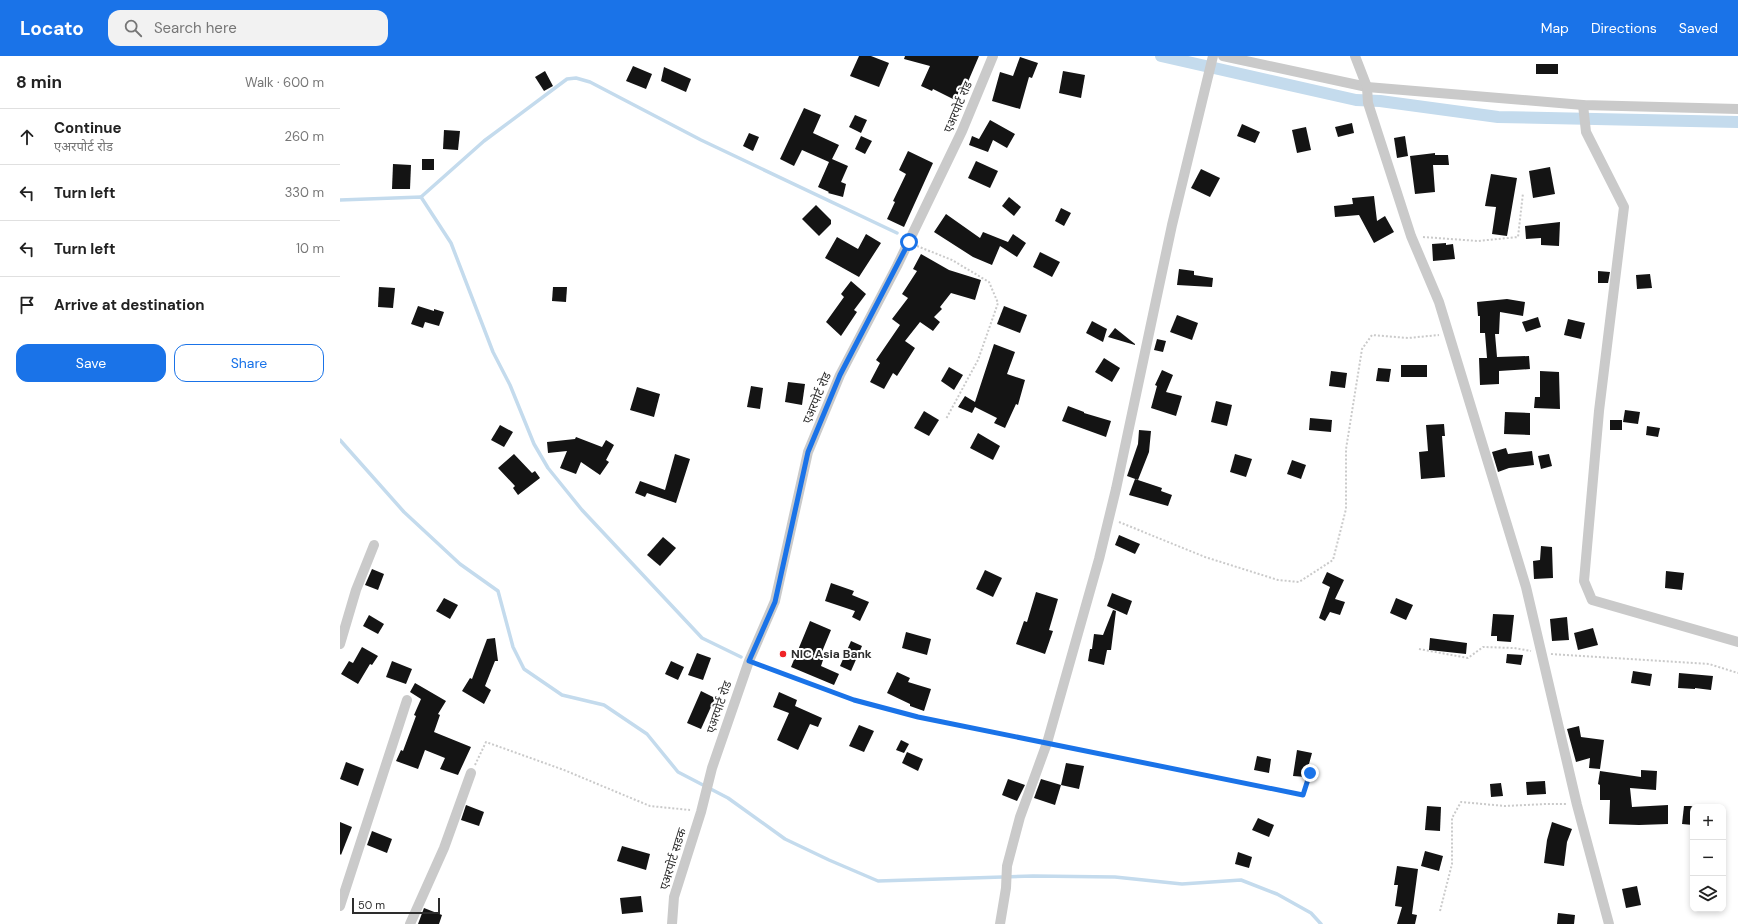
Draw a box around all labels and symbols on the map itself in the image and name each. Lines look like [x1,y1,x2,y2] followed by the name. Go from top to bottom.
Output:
[940,78,976,135] street label: एअरपोर्ट रोड
[900,233,918,251] route start
[799,369,835,426] street label: एअरपोर्ट रोड
[791,646,872,662] place label: NIC Asia Bank
[778,649,788,659] marker: NIC Asia Bank
[703,678,736,735] street label: एअरपोर्ट रोड
[1301,764,1319,782] route end
[656,825,690,892] street label: एअरपोर्ट सडक
[352,896,440,915] scale bar

